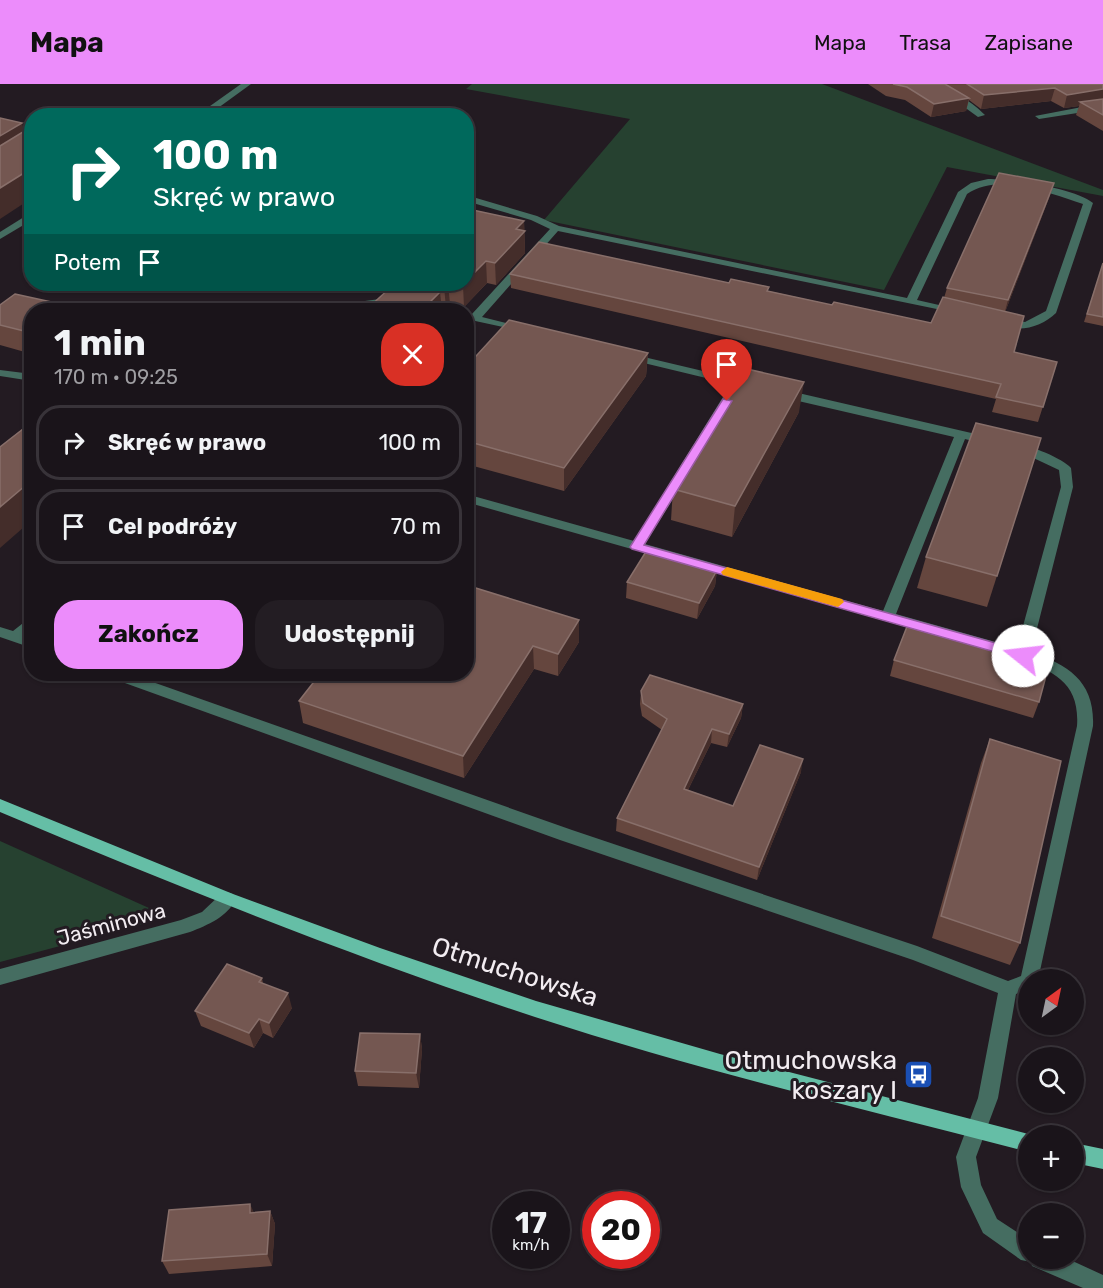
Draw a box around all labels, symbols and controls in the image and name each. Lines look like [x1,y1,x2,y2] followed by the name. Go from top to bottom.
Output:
[30,26,104,59] text: Mapa
[814,30,866,55] text: Mapa
[899,30,951,55] text: Trasa
[984,30,1073,55] text: Zapisane
[153,130,278,180] text: 100 m
[54,132,132,210] icon: right
[153,181,335,213] text: Skręć w prawo
[133,246,166,279] icon: arrive
[54,249,121,276] text: Potem
[54,321,146,364] text: 1 min
[381,323,444,386] button: close
[701,339,752,401] pin
[710,348,743,381] icon: arrive
[54,365,178,389] text: 170 m · 09:25
[57,426,90,459] icon: right
[108,429,266,456] text: Skręć w prawo
[379,429,441,456] text: 100 m
[57,510,90,543] icon: arrive
[108,513,237,540] text: Cel podróży
[391,513,441,540] text: 70 m
[54,600,243,669] button: Zakończ
[255,600,444,669] button: Udostępnij
[991,624,1055,688] position arrow
[54,897,168,951] street label: Jaśminowa
[428,931,602,1013] street label: Otmuchowska
[1018,969,1084,1035] north arrow
[1018,969,1084,1269] map controls
[724,1045,897,1106] place label: Otmuchowska koszary I
[1018,1047,1084,1113] button: search
[902,1059,934,1091] bus stop icon: Otmuchowska koszary I
[1018,1125,1084,1191] button: +
[582,1191,660,1269] speed limit sign: 20
[1018,1203,1084,1269] button: −
[515,1205,547,1241] text: 17
[512,1236,550,1254] text: km/h

